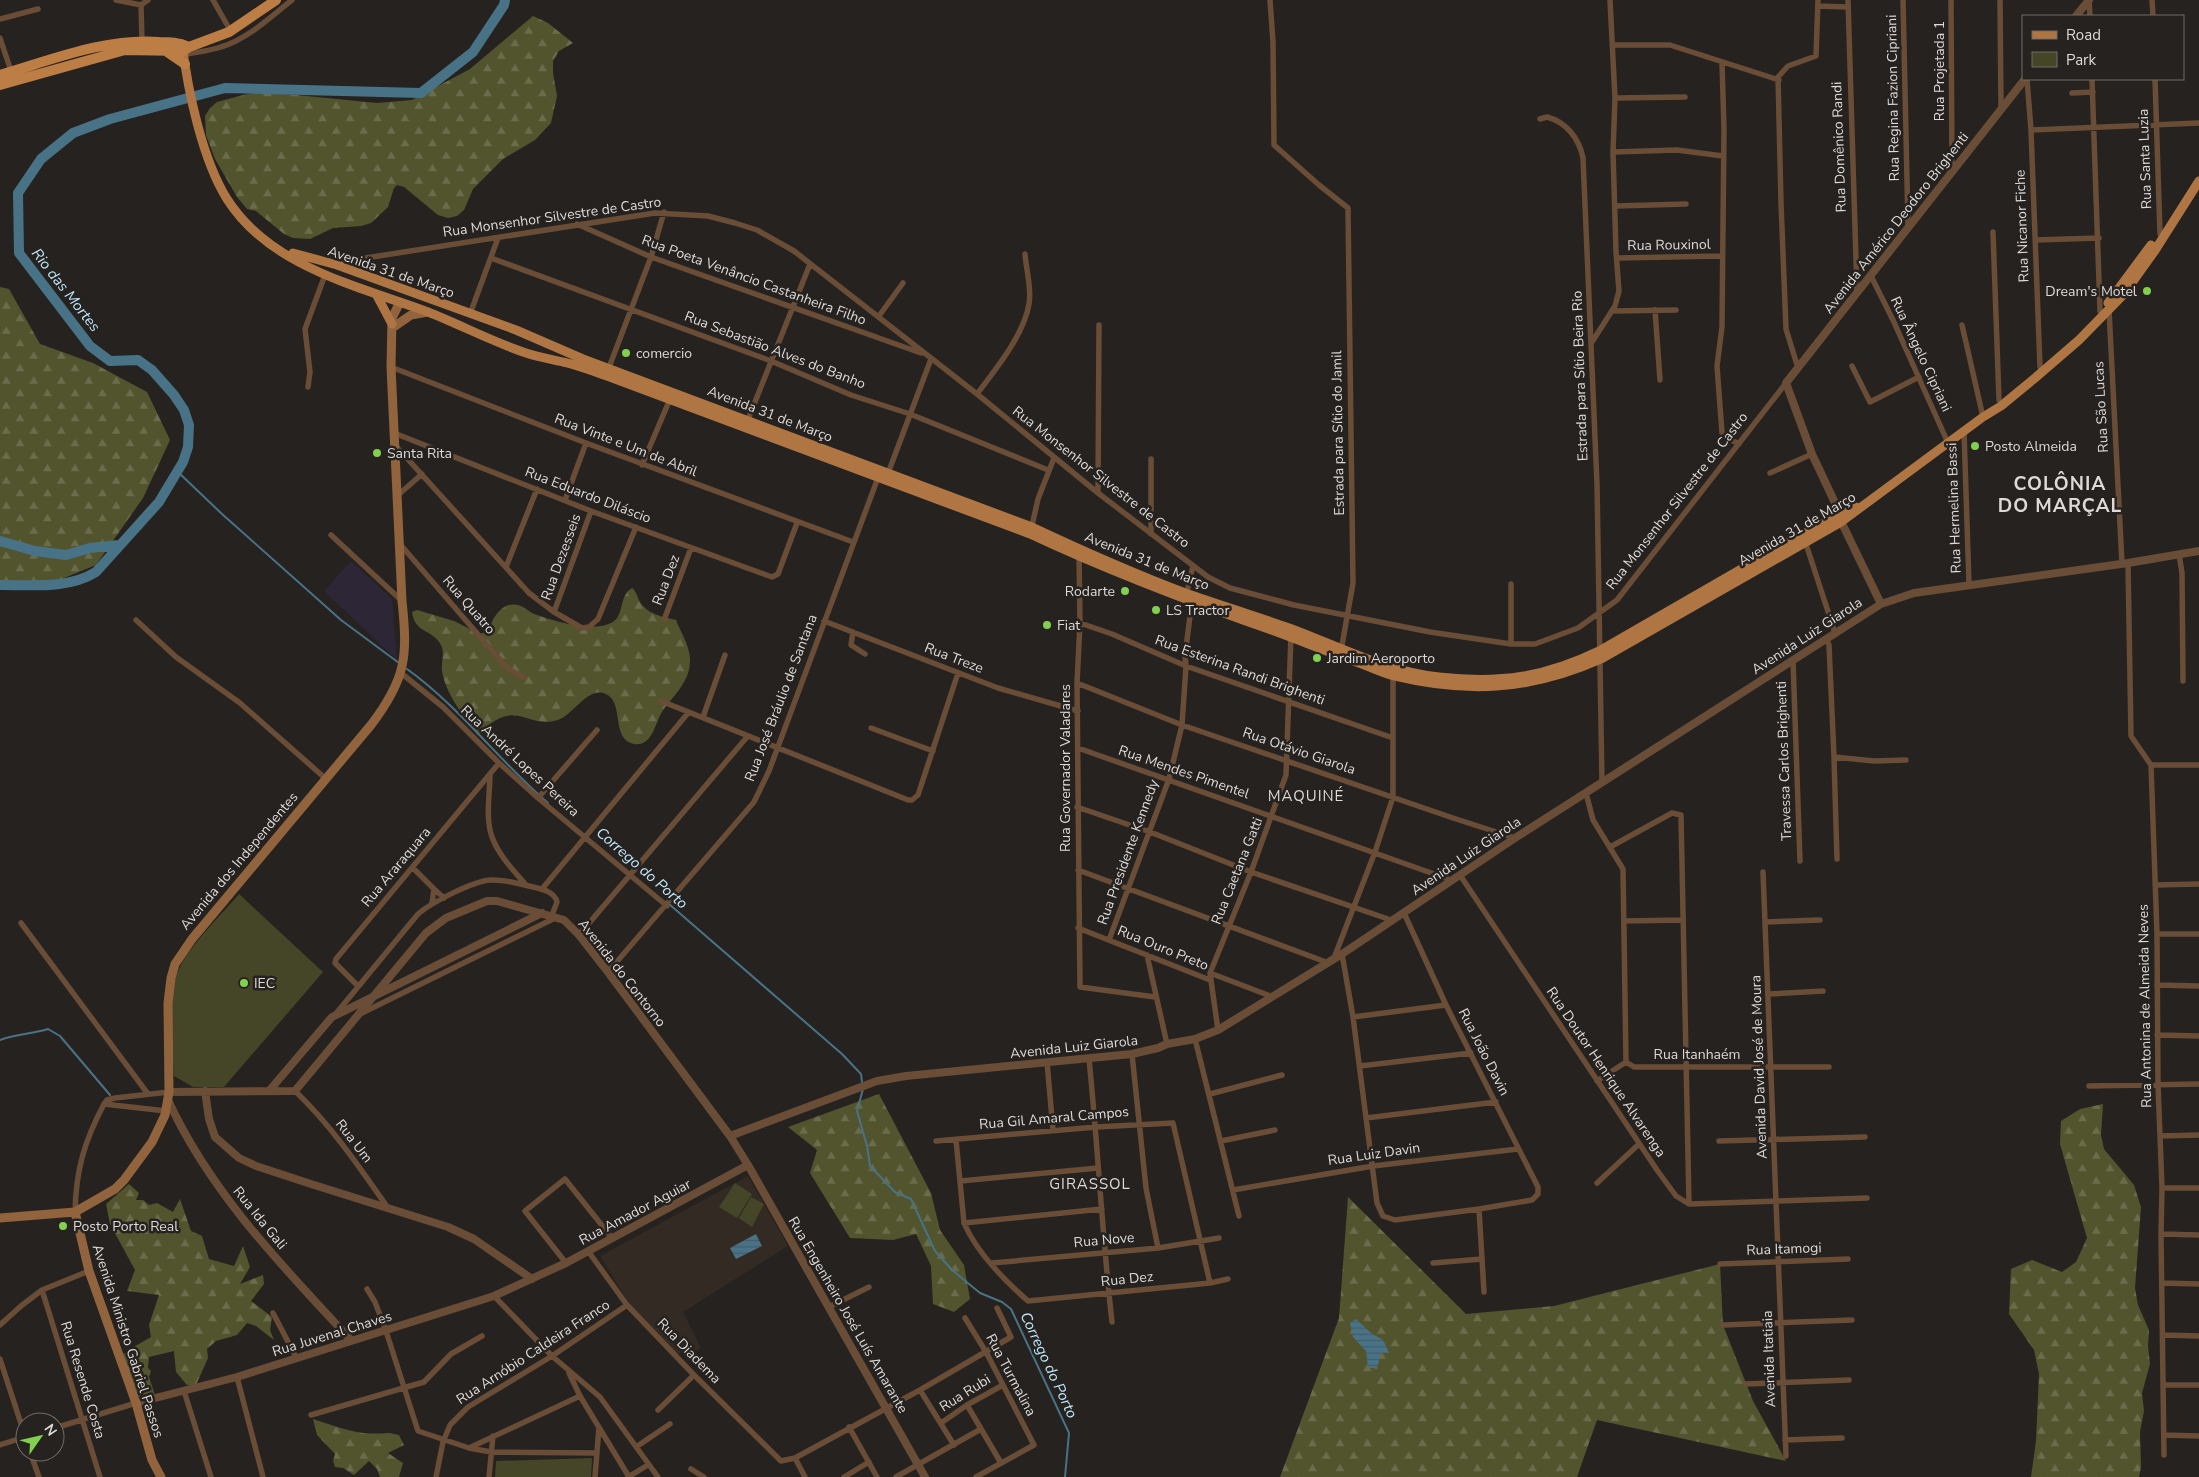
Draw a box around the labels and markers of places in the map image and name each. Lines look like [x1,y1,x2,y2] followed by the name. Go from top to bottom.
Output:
[2045,282,2138,301] place label: Dream's Motel
[2141,285,2153,297] marker: Dream's Motel
[636,344,692,363] place label: comercio
[620,347,632,359] marker: comercio
[1985,437,2077,456] place label: Posto Almeida
[1969,440,1981,452] marker: Posto Almeida
[387,444,452,463] place label: Santa Rita
[371,447,383,459] marker: Santa Rita
[1065,582,1115,601] place label: Rodarte
[1119,585,1131,597] marker: Rodarte
[1166,601,1229,620] place label: LS Tractor
[1150,604,1162,616] marker: LS Tractor
[1057,616,1080,635] place label: Fiat
[1041,619,1053,631] marker: Fiat
[1326,649,1435,668] place label: Jardim Aeroporto
[1311,652,1323,664] marker: Jardim Aeroporto
[254,974,275,993] place label: IEC
[238,977,250,989] marker: IEC
[73,1217,179,1236] place label: Posto Porto Real
[57,1220,69,1232] marker: Posto Porto Real

